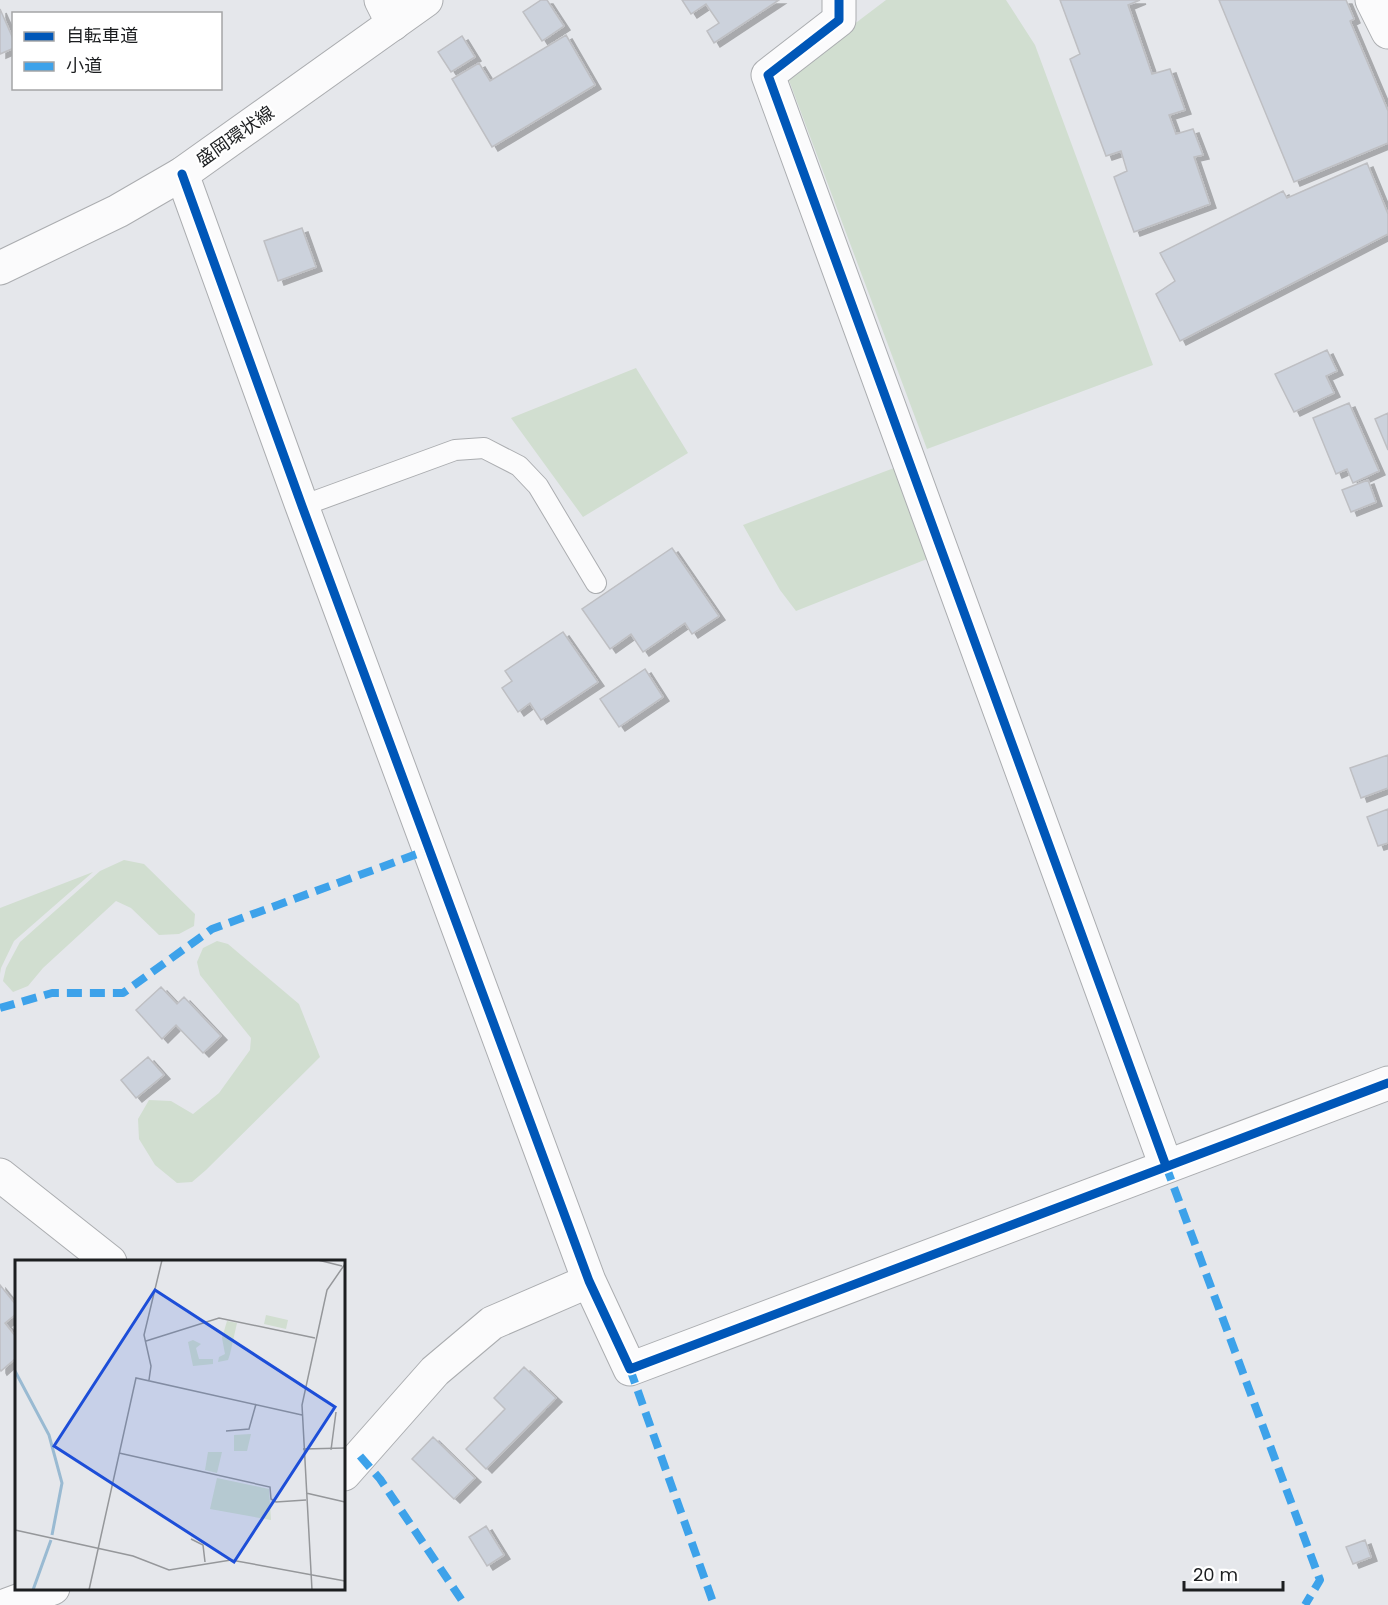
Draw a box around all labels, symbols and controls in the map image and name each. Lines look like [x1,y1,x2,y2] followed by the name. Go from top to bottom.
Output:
[12,12,222,90] legend
[66,23,138,48] text: 自転車道
[66,53,102,78] text: 小道
[191,100,279,172] street label: 盛岡環状線
[15,1260,345,1590] inset map
[1184,1554,1283,1592] scale bar
[1193,1562,1238,1587] text: 20 m

